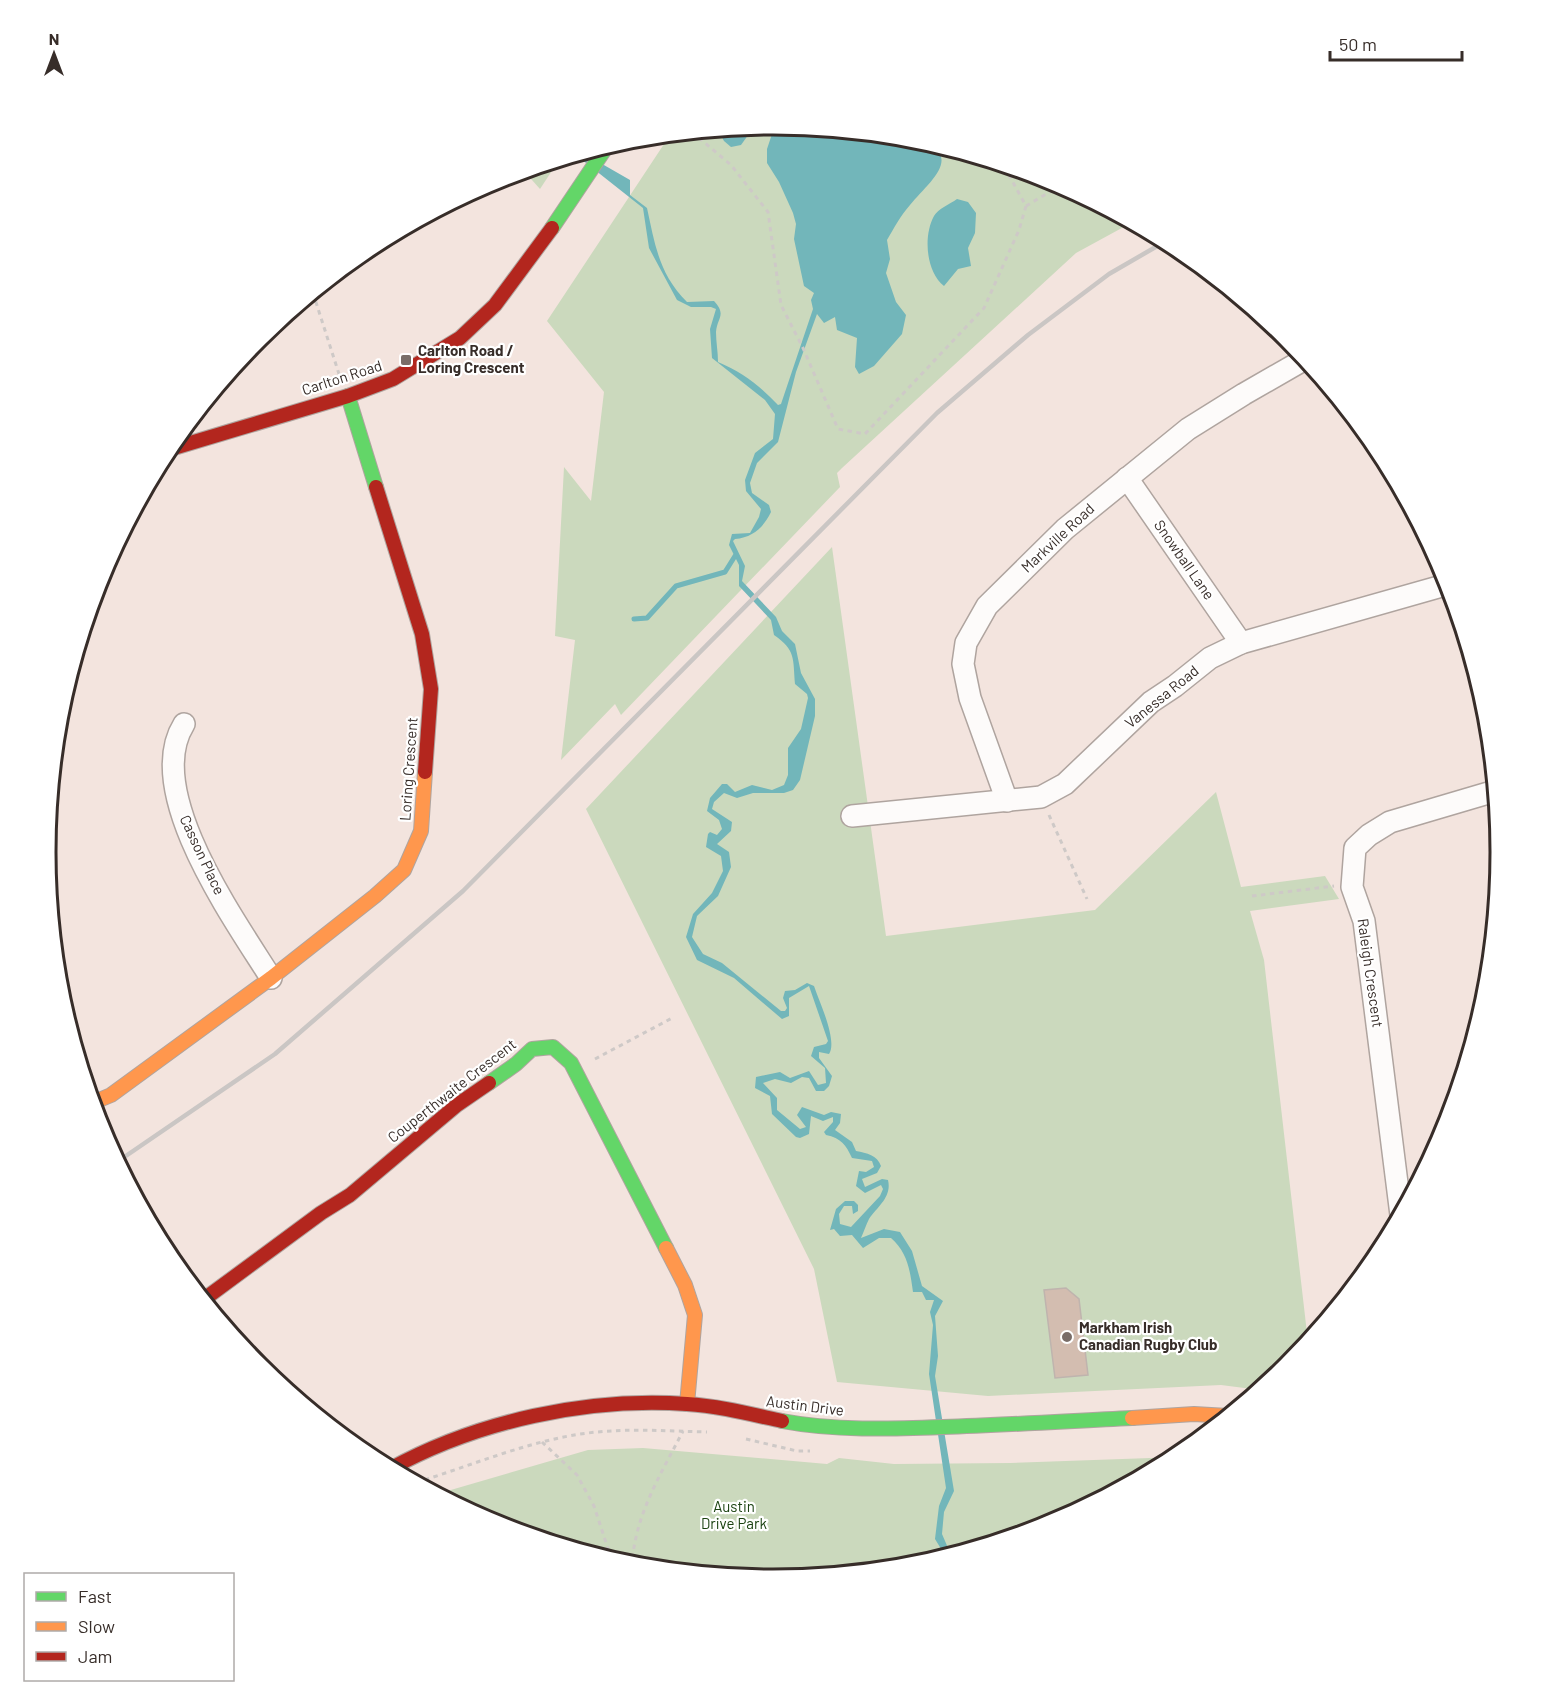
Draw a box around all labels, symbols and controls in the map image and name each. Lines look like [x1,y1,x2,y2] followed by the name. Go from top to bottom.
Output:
[24,24,84,84] north arrow
[1330,24,1462,62] scale bar
[49,29,59,48] text: N
[1339,33,1377,55] text: 50 m
[418,341,525,376] place label: Carlton Road / Loring Crescent
[399,353,413,367] marker: Carlton Road / Loring Crescent
[299,356,384,398] street label: Carlton Road
[1017,499,1098,576] street label: Markville Road
[1151,516,1219,603] street label: Snowball Lane
[1121,661,1202,731] street label: Vanessa Road
[395,716,421,821] street label: Loring Crescent
[177,812,229,897] street label: Casson Place
[1354,917,1388,1029] street label: Raleigh Crescent
[384,1035,519,1146] street label: Couperthwaite Crescent
[1079,1318,1217,1353] place label: Markham Irish Canadian Rugby Club
[1060,1330,1074,1344] marker: Markham Irish Canadian Rugby Club
[765,1391,845,1419] street label: Austin Drive
[701,1497,767,1532] park label: Austin Drive Park
[24,1573,234,1681] legend
[78,1585,112,1607] text: Fast
[78,1615,115,1637] text: Slow
[78,1645,112,1667] text: Jam

